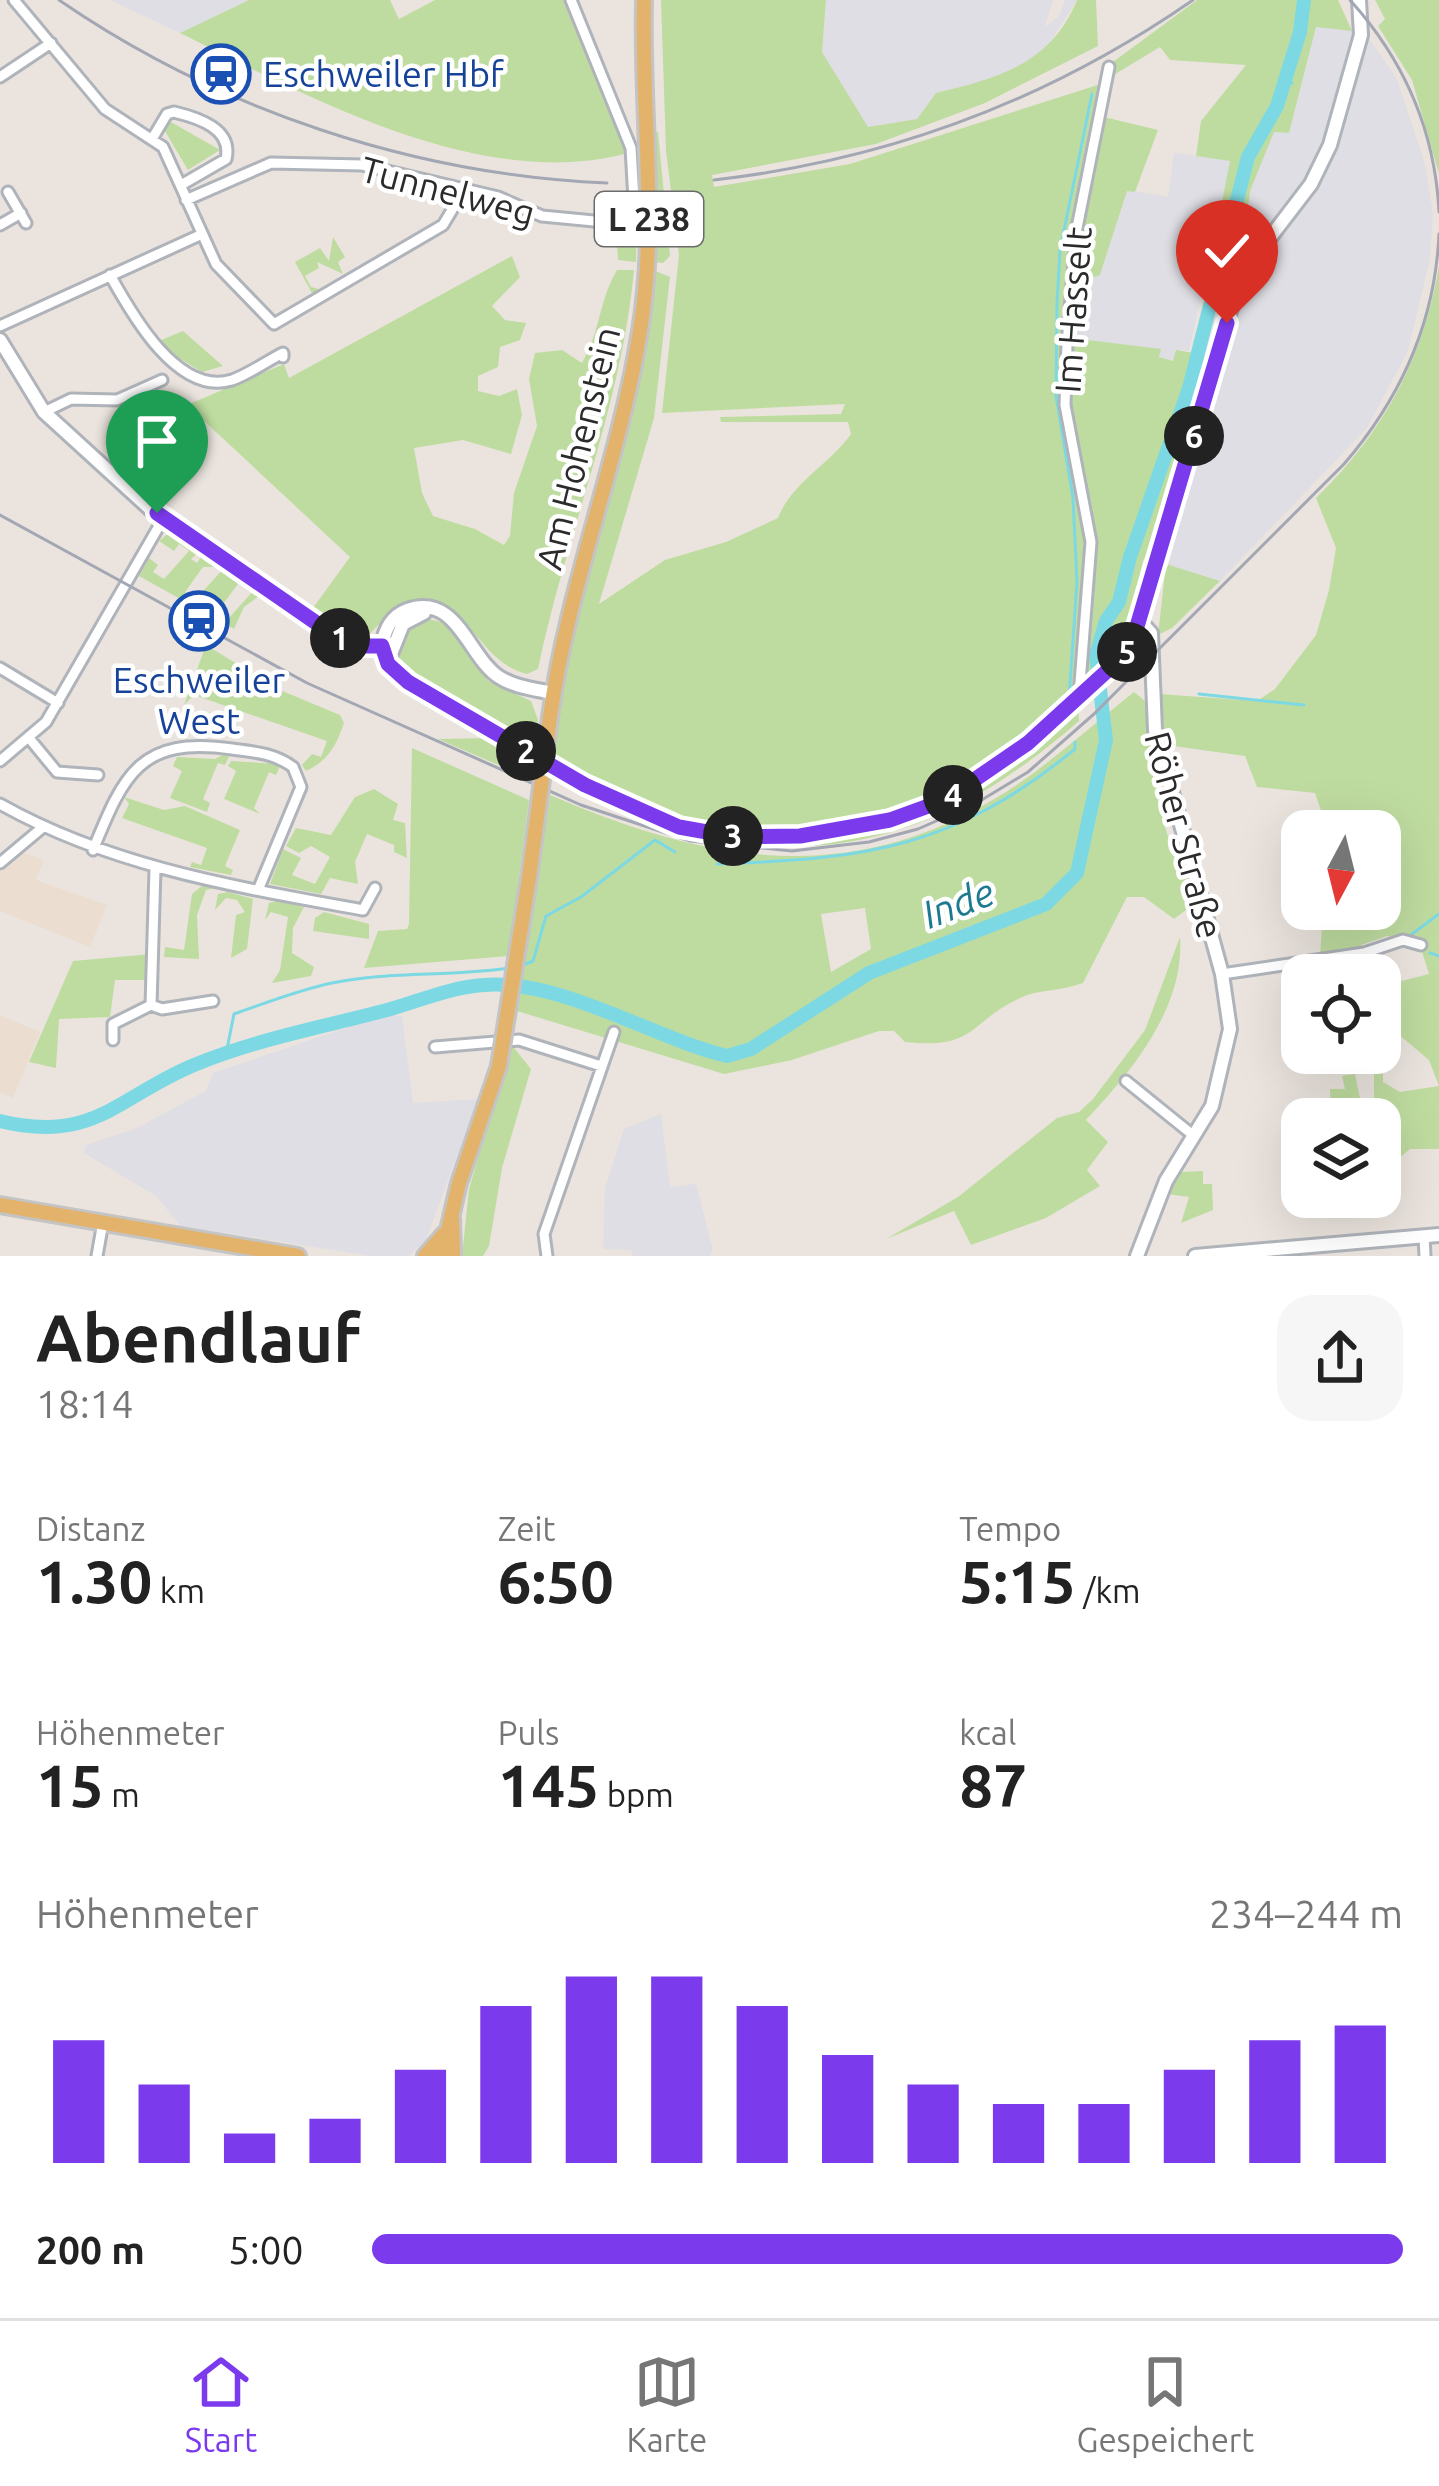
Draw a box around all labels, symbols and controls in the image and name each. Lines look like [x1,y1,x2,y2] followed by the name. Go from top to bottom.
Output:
[190,43,252,105] station icon: Eschweiler Hbf
[263,53,504,94] place label: Eschweiler Hbf
[357,148,540,233] street label: Tunnelweg
[595,192,703,246] road number: L 238
[1176,200,1278,323] pin
[1194,218,1260,284] icon: check
[1046,225,1099,395] street label: Im Hasselt
[528,322,627,574] street label: Am Hohenstein
[106,390,208,513] pin
[1164,406,1224,466] pin: 6
[124,408,190,474] icon: arrive
[1185,417,1203,454] text: 6
[168,590,230,652] station icon: Eschweiler West
[310,608,370,668] pin: 1
[331,619,349,656] text: 1
[1097,622,1157,682] pin: 5
[1118,633,1136,670] text: 5
[113,659,286,741] place label: Eschweiler West
[496,721,556,781] pin: 2
[1137,727,1232,943] street label: Röher Straße
[517,732,535,769] text: 2
[923,765,983,825] pin: 4
[944,776,962,813] text: 4
[703,806,763,866] pin: 3
[1281,810,1401,930] north arrow
[1281,810,1401,1218] map controls
[724,817,742,854] text: 3
[916,869,1000,936] water label: Inde
[1281,954,1401,1074] button: locate
[1281,1098,1401,1218] button: layers
[1277,1295,1403,1421] button: share
[36,1300,361,1374] text: Abendlauf
[36,1382,134,1425] text: 18:14
[36,1510,146,1547] text: Distanz
[498,1510,556,1547] text: Zeit
[959,1510,1061,1547] text: Tempo
[36,1547,152,1614] text: 1.30
[498,1547,614,1614] text: 6:50
[959,1547,1076,1614] text: 5:15
[152,1572,205,1609] text: km
[1076,1572,1141,1609] text: /km
[36,1714,225,1751] text: Höhenmeter
[498,1714,559,1751] text: Puls
[959,1714,1016,1751] text: kcal
[36,1751,104,1818] text: 15
[498,1751,599,1818] text: 145
[959,1751,1027,1818] text: 87
[104,1776,140,1813] text: m
[599,1776,674,1813] text: bpm
[36,1892,259,1935] text: Höhenmeter
[1209,1892,1403,1935] text: 234–244 m
[36,2228,145,2271] text: 200 m
[228,2228,304,2271] text: 5:00
[185,2349,257,2458] tab: Start
[627,2349,707,2458] tab: Karte
[1077,2349,1254,2458] tab: Gespeichert

